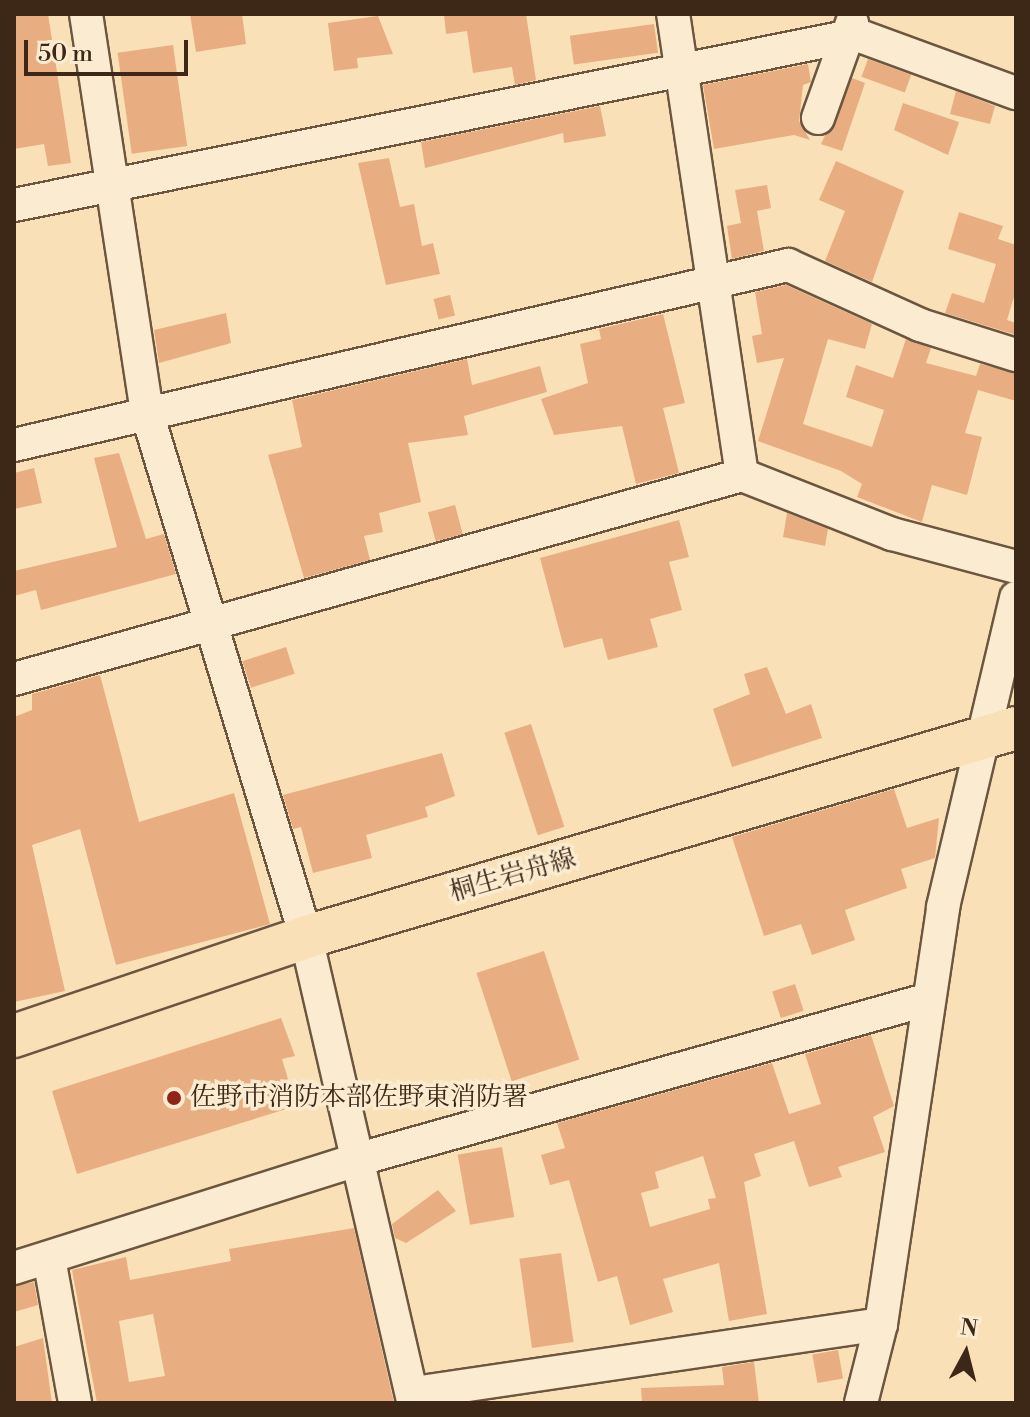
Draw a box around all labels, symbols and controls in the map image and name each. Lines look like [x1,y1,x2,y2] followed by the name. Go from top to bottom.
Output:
[28,24,192,74] scale bar
[38,39,93,69] text: 50 m
[446,843,580,909] street label: 桐生岩舟線
[190,1082,528,1114] place label: 佐野市消防本部佐野東消防署
[165,1089,183,1107] marker: 佐野市消防本部佐野東消防署
[926,1313,1006,1393] north arrow
[959,1314,979,1343] text: N

